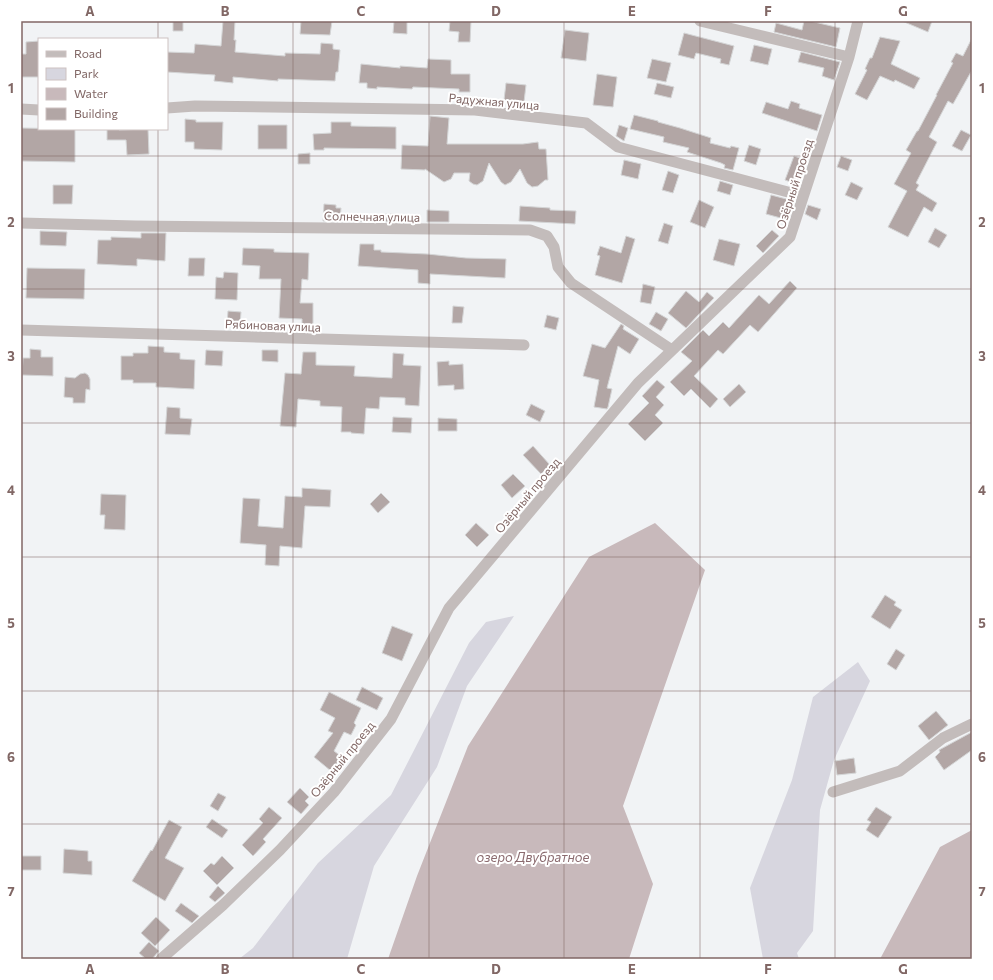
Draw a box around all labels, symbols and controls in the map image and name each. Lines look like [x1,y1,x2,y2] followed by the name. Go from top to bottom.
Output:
[85,3,95,19] text: A
[221,3,230,19] text: B
[357,3,366,19] text: C
[491,3,501,19] text: D
[628,3,636,19] text: E
[764,3,772,19] text: F
[898,3,908,19] text: G
[38,38,168,130] legend
[74,46,102,60] text: Road
[74,66,100,80] text: Park
[8,80,14,96] text: 1
[979,80,985,96] text: 1
[74,86,108,100] text: Water
[448,90,540,112] street label: Радужная улица
[74,106,118,120] text: Building
[773,137,815,231] street label: Озёрный проезд
[324,208,420,224] street label: Солнечная улица
[7,214,15,230] text: 2
[978,214,986,230] text: 2
[225,316,321,334] street label: Рябиновая улица
[7,348,15,364] text: 3
[978,348,986,364] text: 3
[491,455,563,535] street label: Озёрный проезд
[7,482,15,498] text: 4
[978,482,986,498] text: 4
[7,615,15,631] text: 5
[978,615,986,631] text: 5
[307,718,377,800] street label: Озёрный проезд
[7,749,15,765] text: 6
[978,749,986,765] text: 6
[477,849,590,865] water label: озеро Двубратное
[7,883,15,899] text: 7
[978,883,986,899] text: 7
[85,961,95,977] text: A
[221,961,230,977] text: B
[357,961,366,977] text: C
[491,961,501,977] text: D
[628,961,636,977] text: E
[764,961,772,977] text: F
[898,961,908,977] text: G

